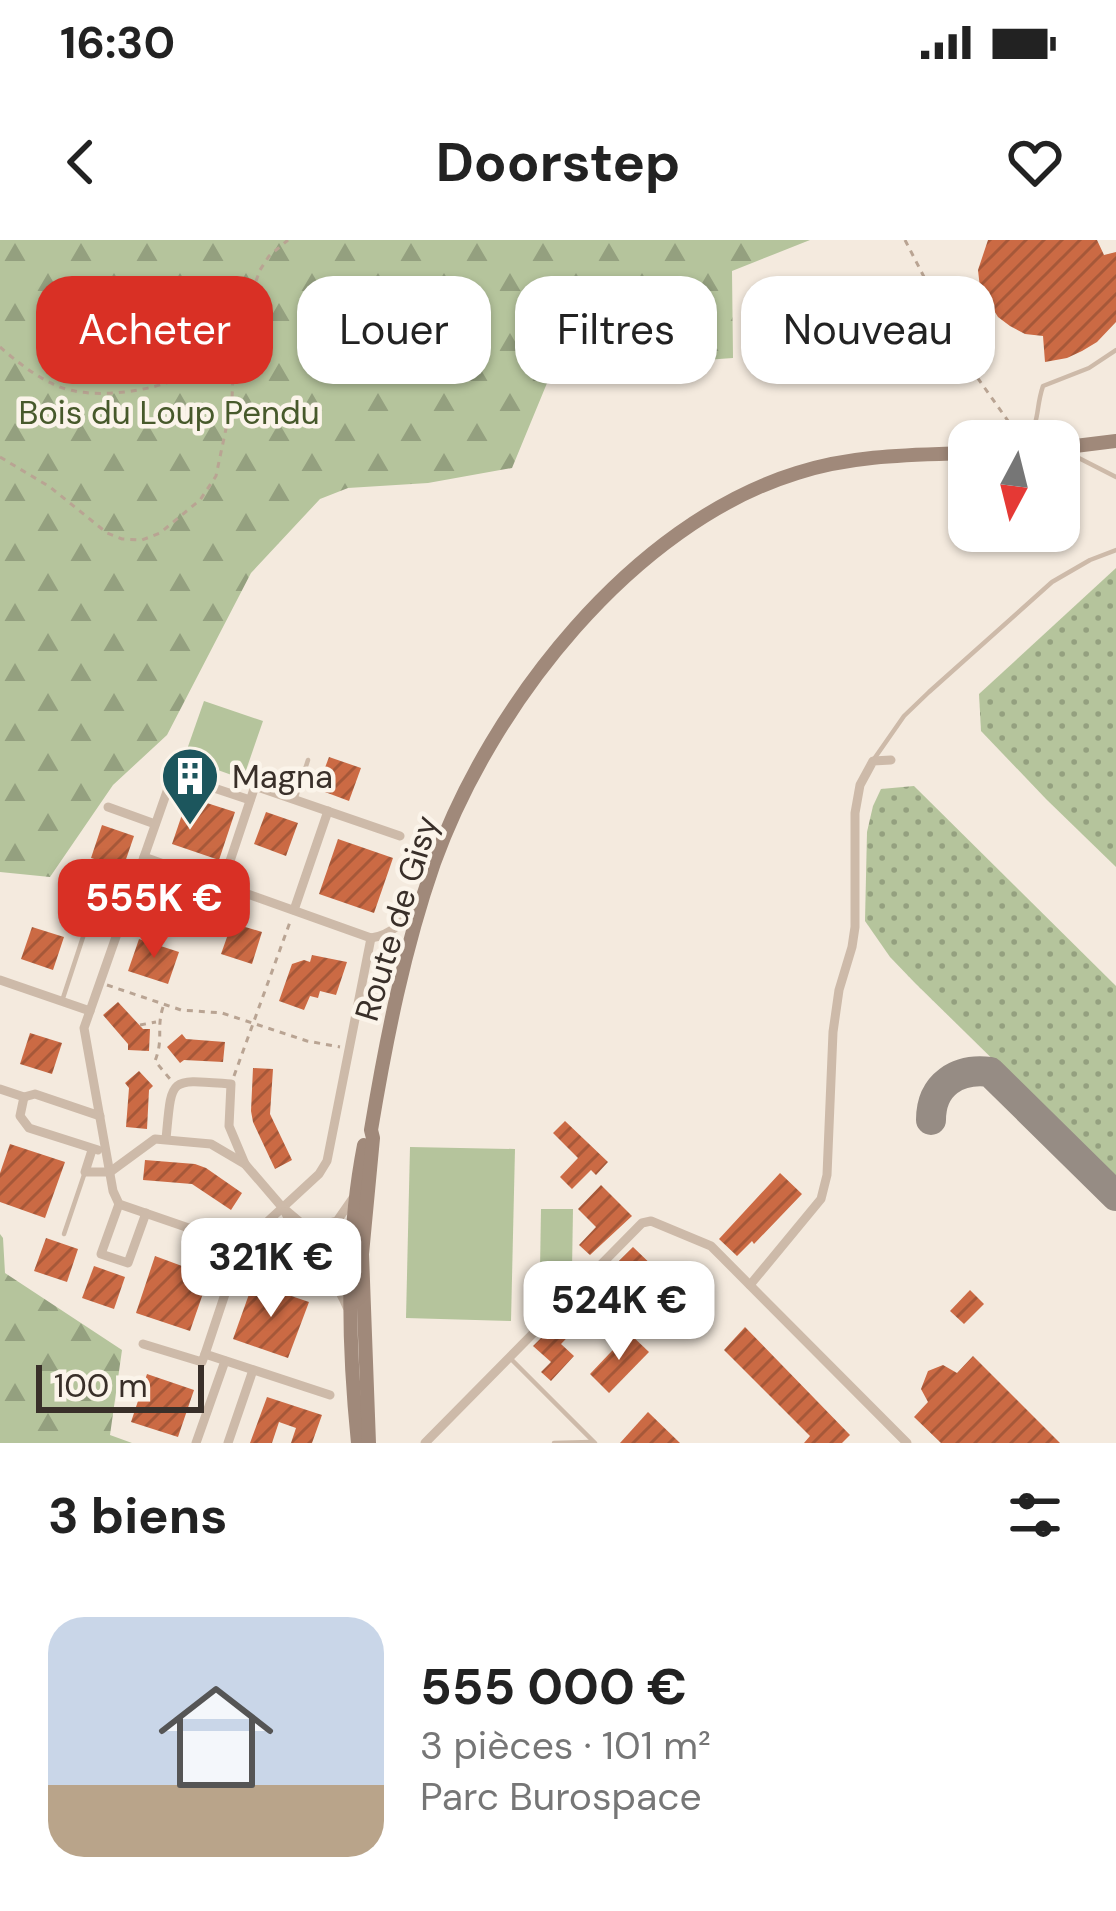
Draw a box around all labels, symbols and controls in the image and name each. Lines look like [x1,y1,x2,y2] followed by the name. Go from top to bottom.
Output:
[60,13,175,72] text: 16:30
[436,127,680,198] text: Doorstep
[48,129,114,195] icon: back
[1002,129,1068,195] icon: heart
[36,276,273,384] chip: Acheter
[297,276,491,384] chip: Louer
[515,276,717,384] chip: Filtres
[741,276,995,384] chip: Nouveau
[18,391,320,434] park label: Bois du Loup Pendu
[948,420,1080,552] north arrow
[948,420,1080,552] map controls
[159,745,221,827] building icon: Magna
[232,755,333,798] place label: Magna
[345,810,448,1026] street label: Route de Gisy
[56,859,252,961] pin: 555K €
[85,872,223,923] text: 555K €
[173,1218,369,1320] pin: 321K €
[208,1231,334,1282] text: 321K €
[521,1261,717,1363] pin: 524K €
[550,1274,688,1325] text: 524K €
[36,1359,204,1412] scale bar
[54,1364,148,1407] text: 100 m
[48,1482,227,1549] text: 3 biens
[1002,1482,1068,1548] icon: filters
[420,1653,687,1720] text: 555 000 €
[144,1665,288,1809] icon: home
[420,1720,711,1771] text: 3 pièces · 101 m²
[420,1771,702,1822] text: Parc Burospace

